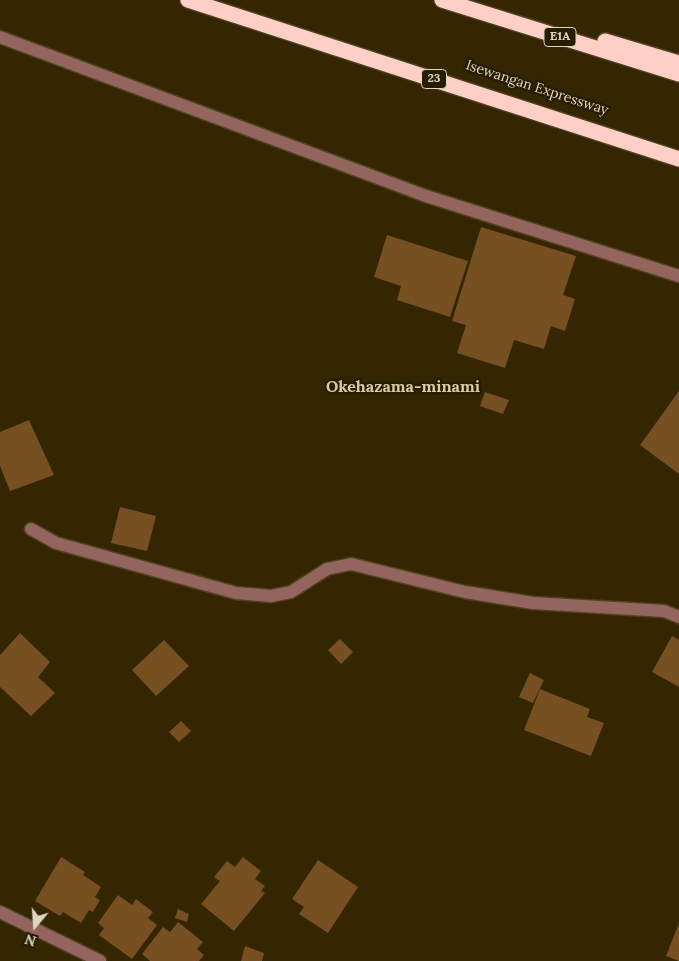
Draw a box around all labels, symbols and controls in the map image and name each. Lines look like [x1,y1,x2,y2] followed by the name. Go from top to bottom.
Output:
[544,28,576,46] road number: E1A
[464,57,610,119] street label: Isewangan Expressway
[422,70,446,88] road number: 23
[326,377,480,397] district label: Okehazama-minami
[10,901,60,951] north arrow
[22,930,38,951] text: N

